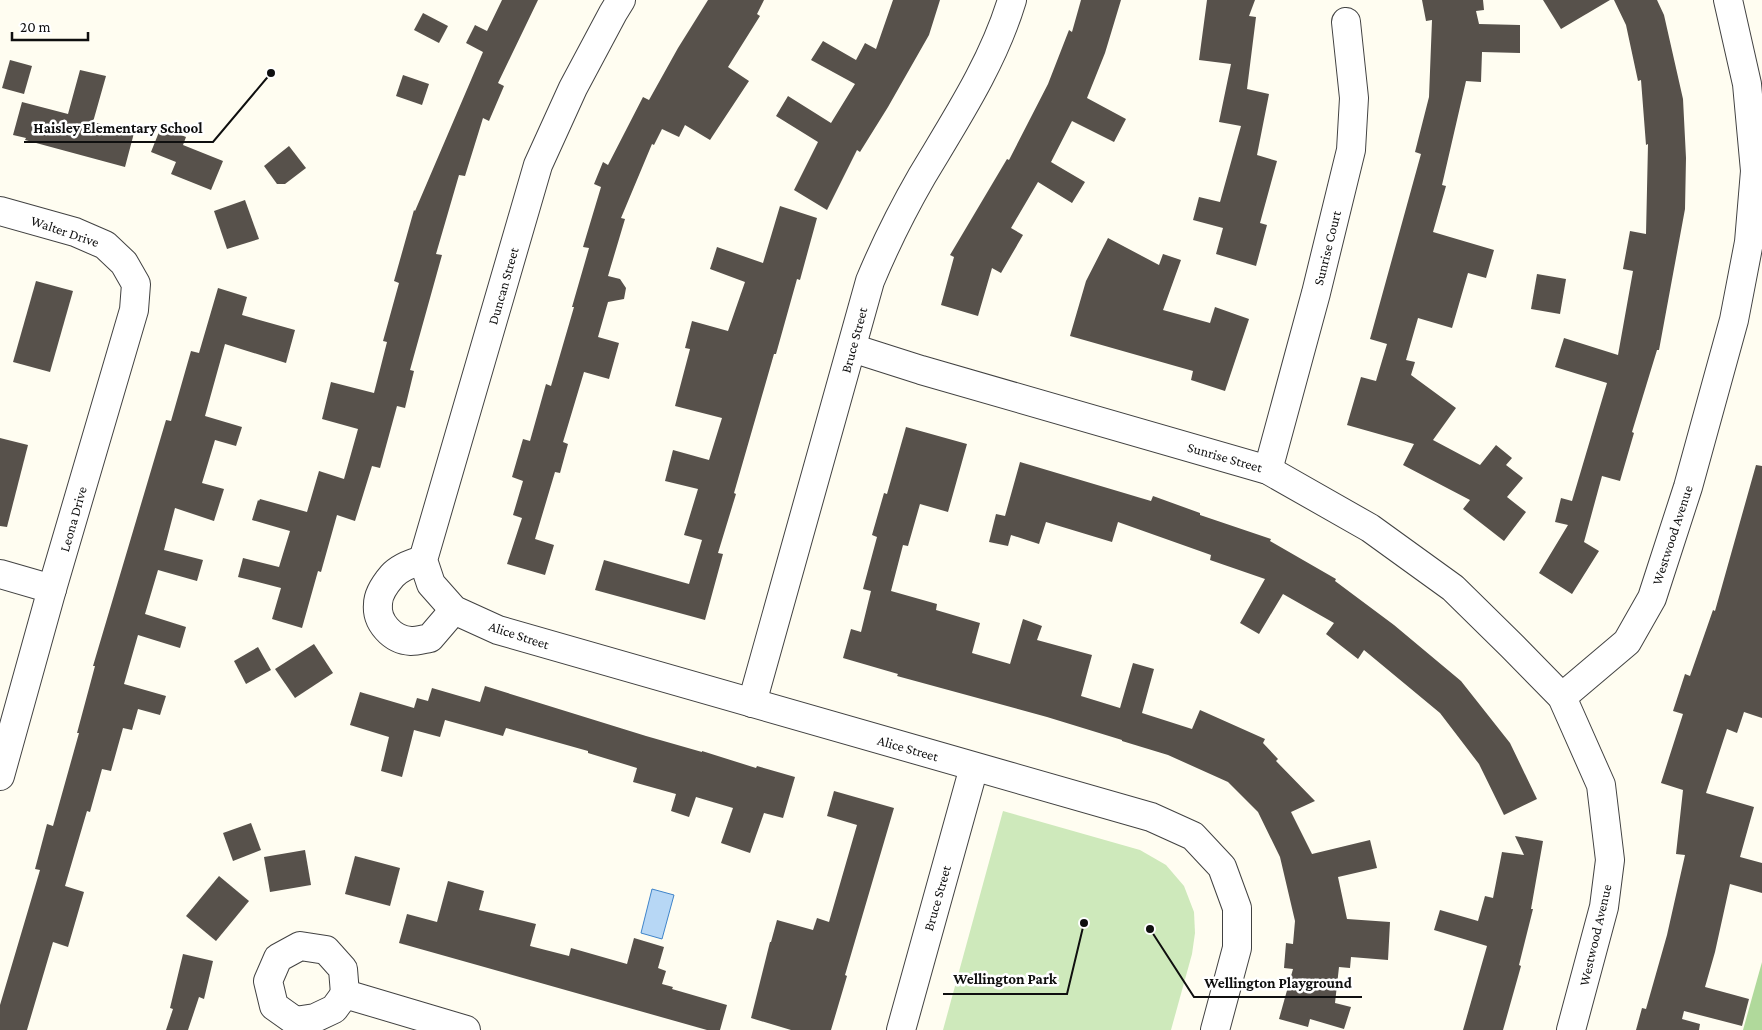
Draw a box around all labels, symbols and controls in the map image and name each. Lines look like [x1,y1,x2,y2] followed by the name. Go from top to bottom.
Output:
[12,10,89,42] scale bar
[20,19,51,35] text: 20 m
[24,112,213,142] callout: Haisley Elementary School
[33,120,203,136] text: Haisley Elementary School
[1310,209,1344,287] street label: Sunrise Court
[29,212,101,250] street label: Walter Drive
[484,245,522,326] street label: Duncan Street
[838,305,871,375] street label: Bruce Street
[1186,439,1265,475] street label: Sunrise Street
[1648,483,1696,587] street label: Westwood Avenue
[56,485,90,553] street label: Leona Drive
[487,618,552,652] street label: Alice Street
[876,732,941,764] street label: Alice Street
[920,863,954,933] street label: Bruce Street
[1576,883,1614,987] street label: Westwood Avenue
[943,964,1067,994] callout: Wellington Park
[1194,967,1362,997] callout: Wellington Playground
[952,971,1058,987] text: Wellington Park
[1203,975,1353,991] text: Wellington Playground

